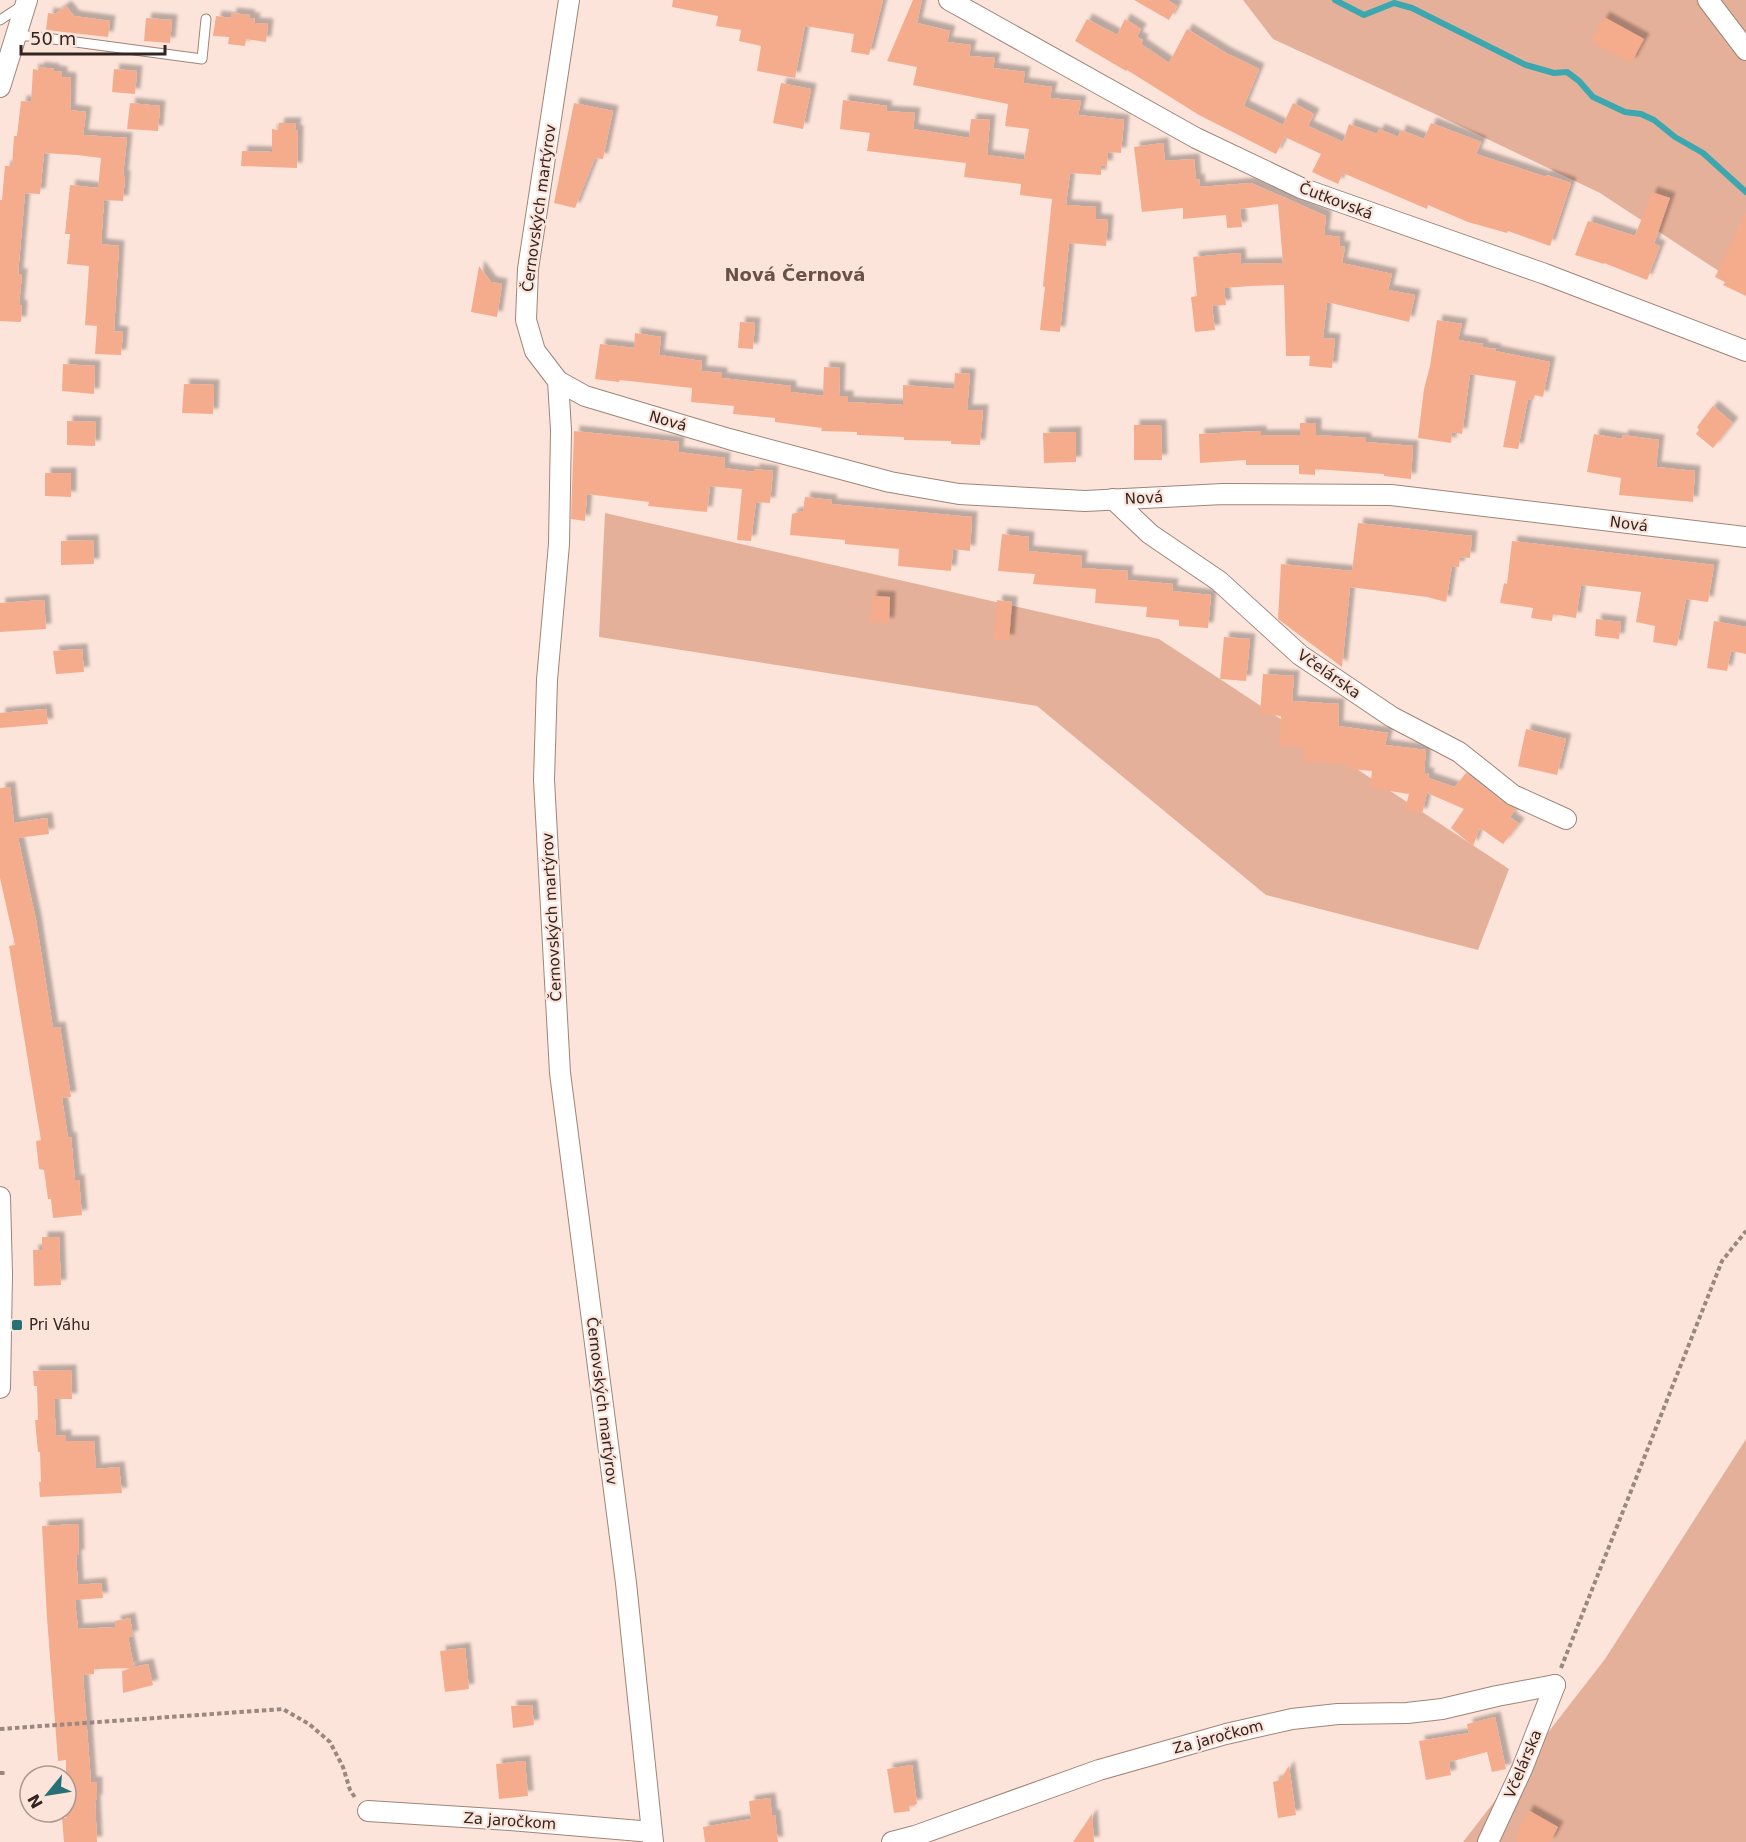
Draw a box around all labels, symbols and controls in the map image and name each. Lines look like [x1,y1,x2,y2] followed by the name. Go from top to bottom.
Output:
[21,18,165,56] scale bar
[30,28,76,49] text: 50 m
[517,123,560,293] street label: Černovských martýrov
[1297,178,1376,223] street label: Čutkovská
[725,264,865,285] district label: Nová Černová
[647,407,689,435] street label: Nová
[1124,488,1164,508] street label: Nová
[1609,513,1649,535] street label: Nová
[1294,646,1364,702] street label: Včelárska
[538,832,565,1002] street label: Černovských martýrov
[29,1316,90,1334] place label: Pri Váhu
[583,1316,622,1486] street label: Černovských martýrov
[10,1318,24,1332] marker: Pri Váhu
[1171,1716,1265,1758] street label: Za jaročkom
[1501,1727,1545,1801] street label: Včelárska
[18,1764,78,1824] north arrow
[24,1791,47,1812] text: N
[463,1809,557,1833] street label: Za jaročkom

